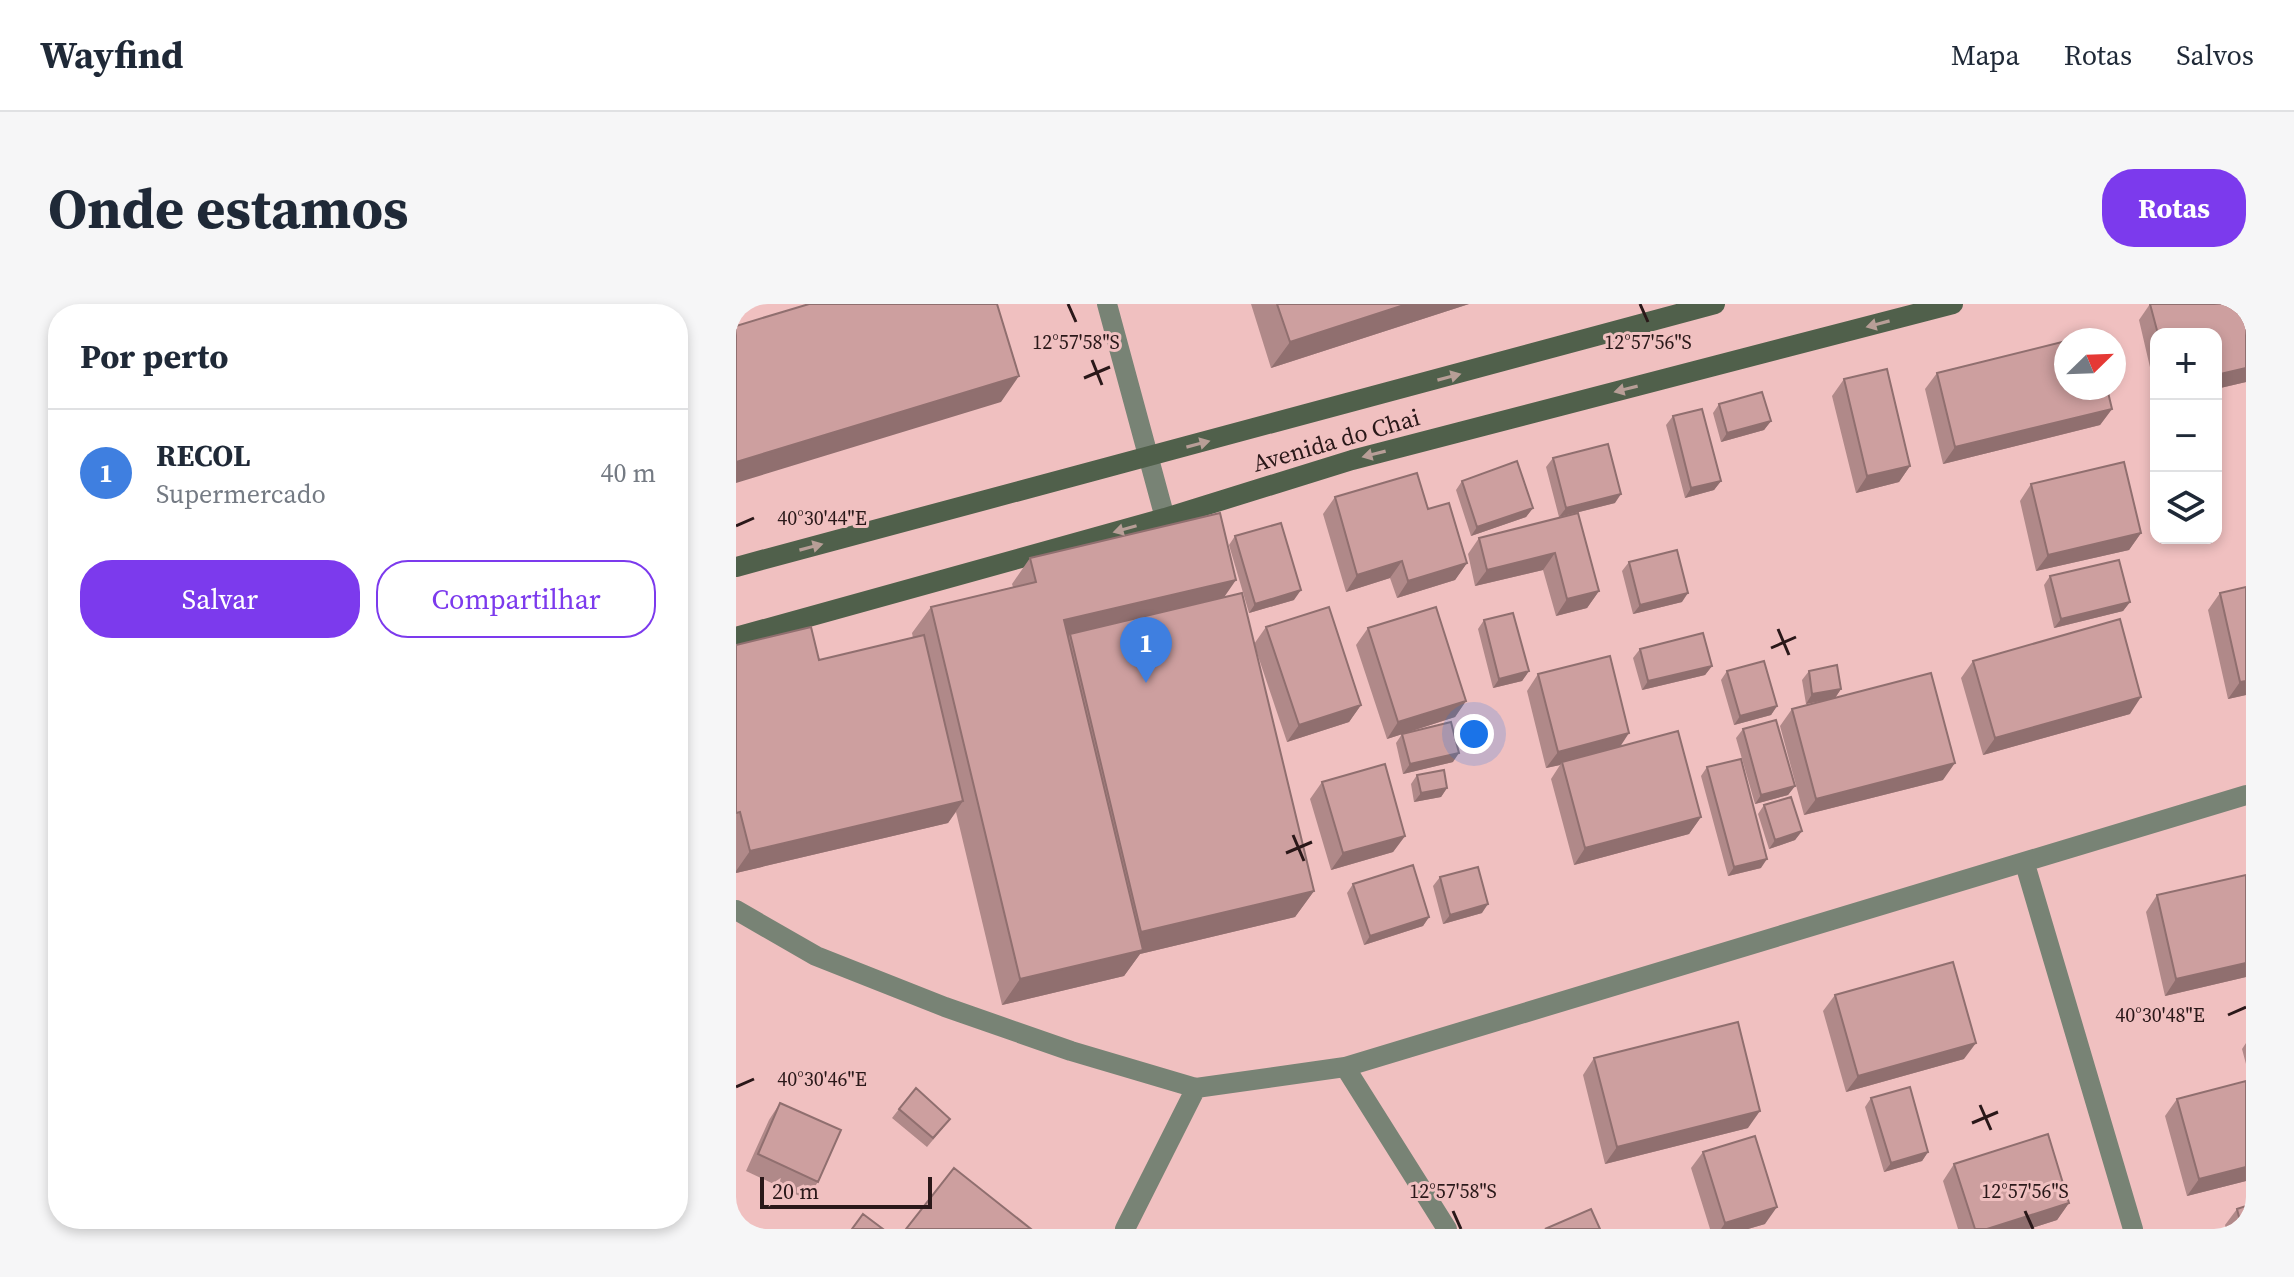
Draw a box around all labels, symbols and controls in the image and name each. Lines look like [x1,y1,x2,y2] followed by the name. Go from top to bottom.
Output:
[40,29,184,81] text: Wayfind
[1951,36,2020,74] text: Mapa
[2064,36,2132,74] text: Rotas
[2176,36,2254,74] text: Salvos
[2102,169,2246,247] button: Rotas
[48,170,409,247] text: Onde estamos
[1865,319,1890,331] one-way arrow
[1032,328,1120,356] text: 12°57'58"S
[1604,328,1692,356] text: 12°57'56"S
[2054,328,2126,400] north arrow
[2150,328,2222,544] map controls
[2150,328,2222,400] button: +
[80,333,228,379] text: Por perto
[1436,370,1461,382] one-way arrow
[1614,384,1639,396] one-way arrow
[1249,400,1423,480] street label: Avenida do Chai
[2150,400,2222,472] button: −
[156,435,250,476] text: RECOL
[1185,438,1210,450] one-way arrow
[1362,449,1387,461] one-way arrow
[99,455,113,491] text: 1
[601,455,656,491] text: 40 m
[2150,472,2222,544] button: layers
[156,476,326,512] text: Supermercado
[777,504,867,532] text: 40°30'44"E
[1113,523,1137,536] one-way arrow
[799,541,824,553] one-way arrow
[80,560,360,638] button: Salvar
[376,560,656,638] button: Compartilhar
[1120,617,1172,683] pin: 1
[1454,714,1494,754] your location
[2115,1001,2205,1029] text: 40°30'48"E
[777,1065,867,1093] text: 40°30'46"E
[760,1173,932,1209] scale bar
[772,1176,819,1206] text: 20 m
[1409,1177,1497,1205] text: 12°57'58"S
[1981,1177,2069,1205] text: 12°57'56"S

